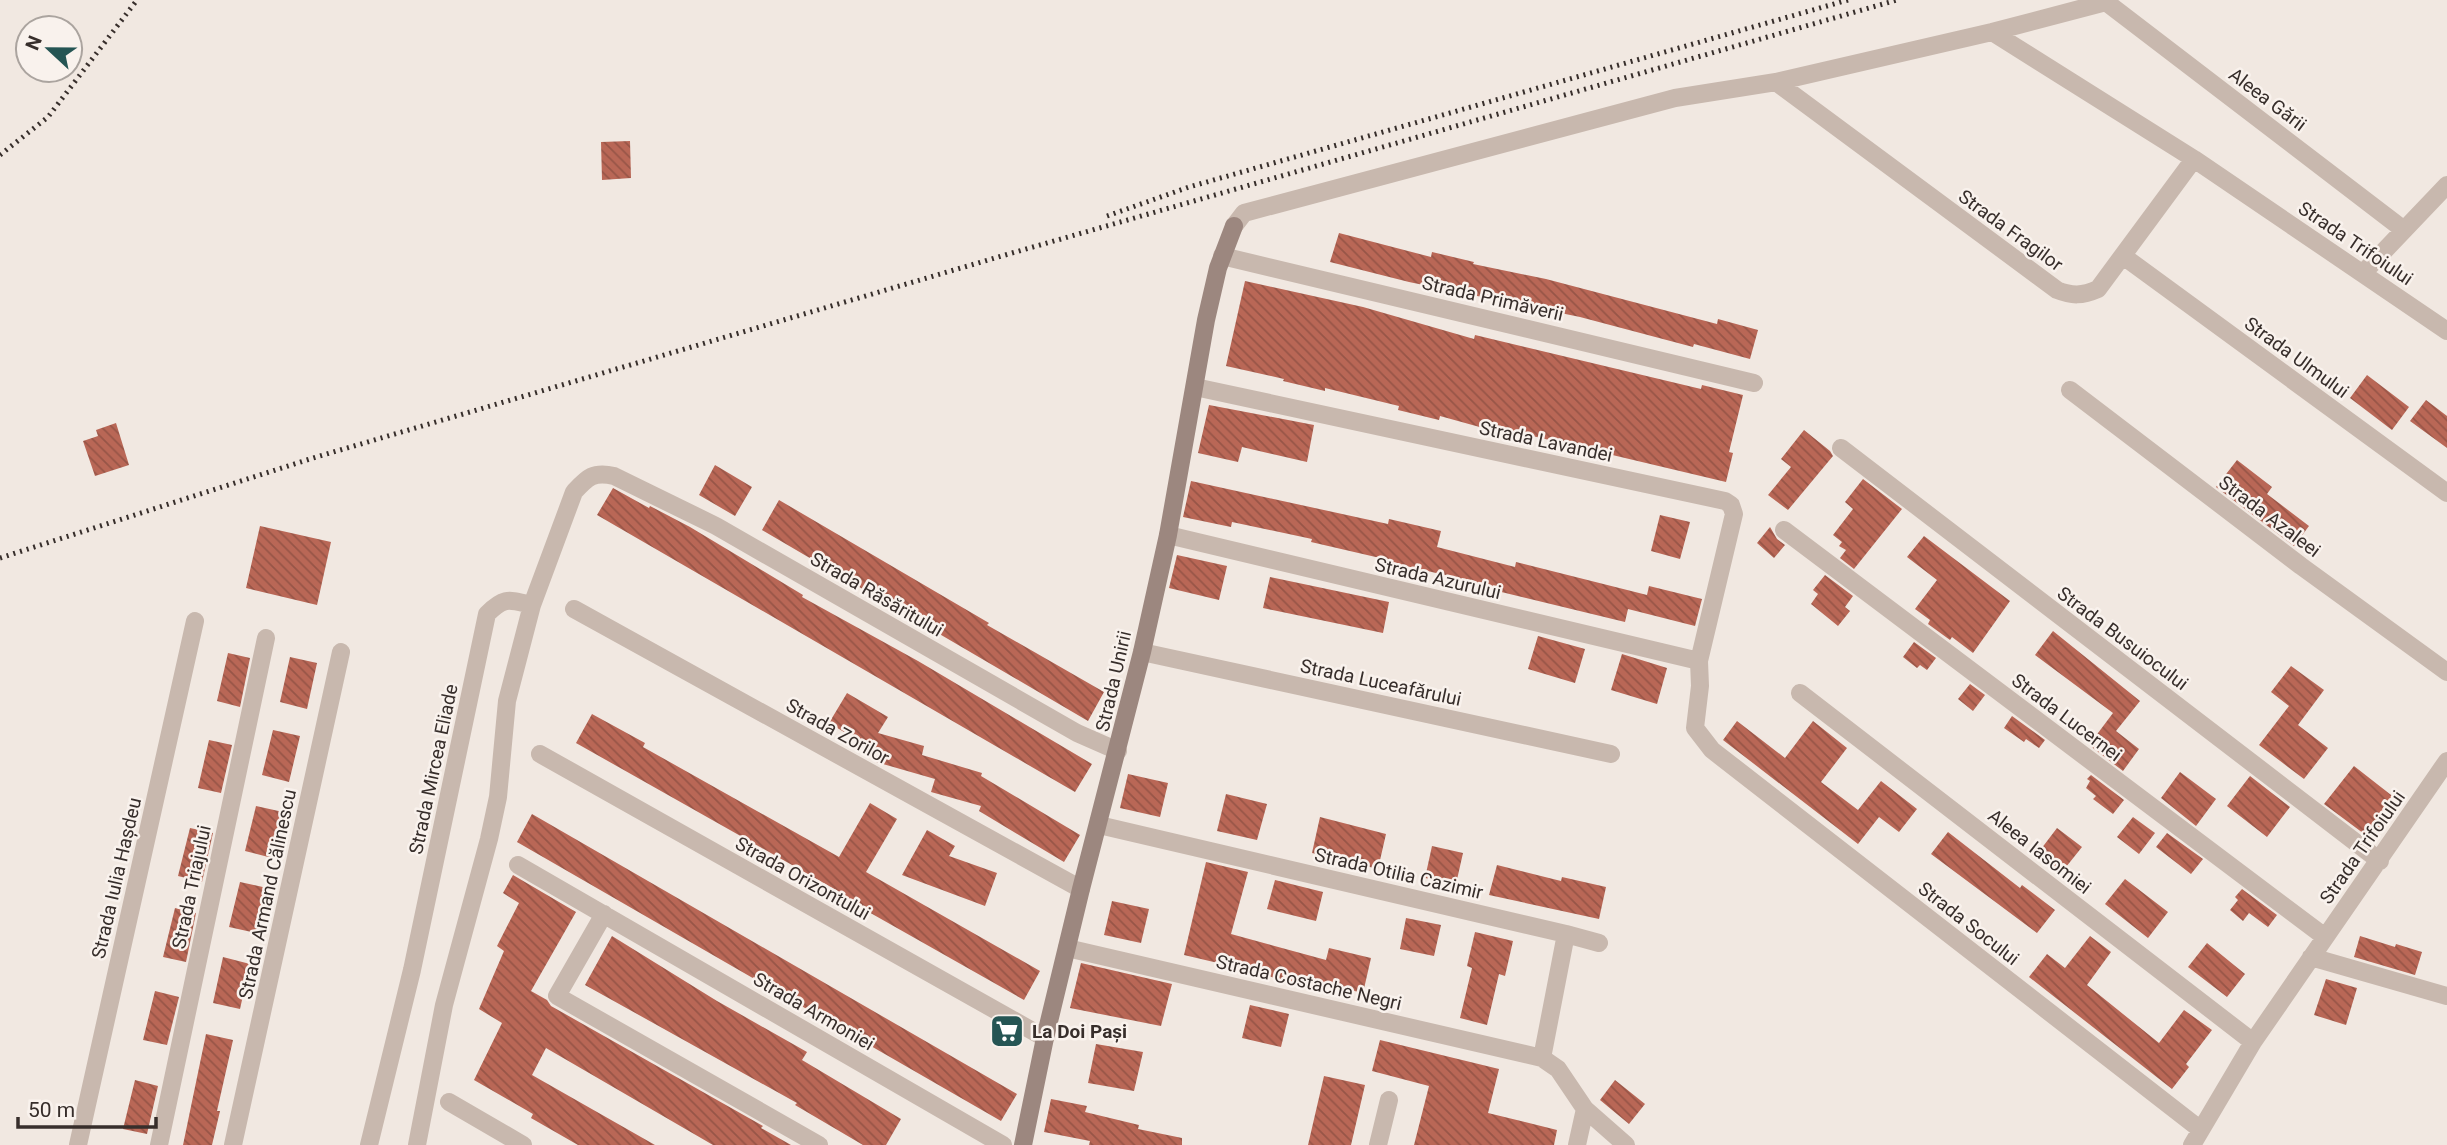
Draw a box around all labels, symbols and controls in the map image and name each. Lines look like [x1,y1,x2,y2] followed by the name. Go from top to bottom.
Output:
[14,14,84,84] north arrow
[21,32,47,53] text: N
[2224,63,2311,136] street label: Aleea Gării
[1954,185,2068,276] street label: Strada Fragilor
[2294,197,2417,290] street label: Strada Trifoiului
[1420,271,1566,326] street label: Strada Primăverii
[2240,312,2353,403] street label: Strada Ulmului
[1477,416,1615,467] street label: Strada Lavandei
[2214,471,2325,562] street label: Strada Azaleei
[806,547,947,642] street label: Strada Răsăritului
[1373,553,1503,604] street label: Strada Azurului
[2053,582,2193,695] street label: Strada Busuiocului
[1091,628,1136,734] street label: Strada Unirii
[1298,654,1464,711] street label: Strada Luceafǎrului
[2007,669,2126,766] street label: Strada Lucernei
[404,682,463,856] street label: Strada Mircea Eliade
[782,694,894,770] street label: Strada Zorilor
[2315,786,2410,908] street label: Strada Trifoiului
[234,787,301,1001] street label: Strada Armand Călinescu
[87,795,146,961] street label: Strada Iulia Hașdeu
[1984,804,2096,899] street label: Aleea Iasomiei
[167,823,216,951] street label: Strada Triajului
[731,832,874,925] street label: Strada Orizontului
[1312,843,1486,904] street label: Strada Otilia Cazimir
[1914,877,2024,970] street label: Strada Socului
[1214,950,1404,1015] street label: Strada Costache Negri
[749,968,878,1055] street label: Strada Armoniei
[988,1012,1026,1050] supermarket icon: La Doi Pași
[1032,1020,1127,1043] place label: La Doi Pași
[18,1086,156,1130] scale bar
[28,1098,75,1122] text: 50 m

